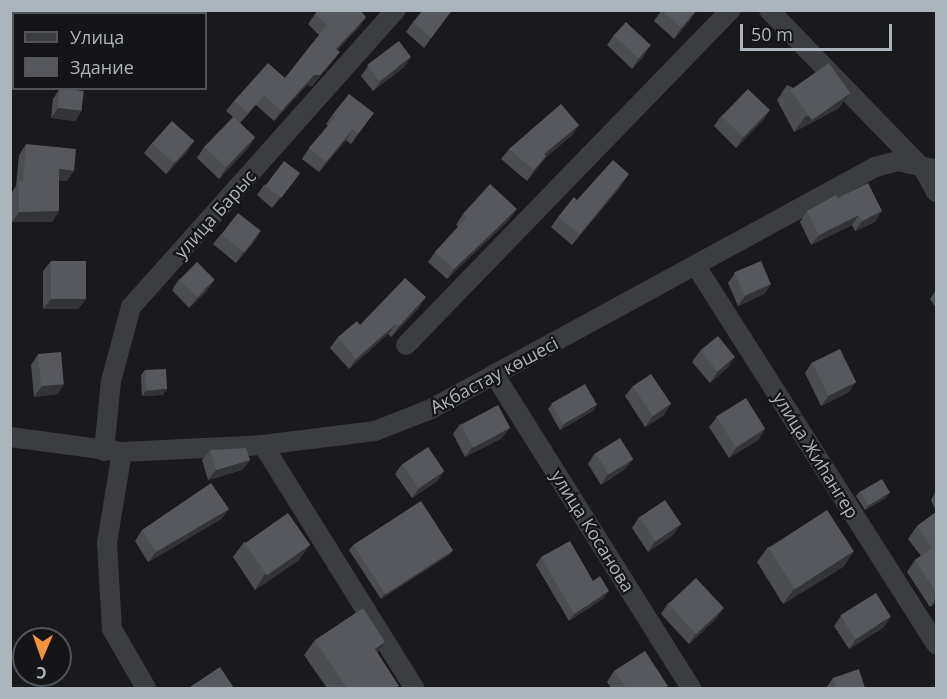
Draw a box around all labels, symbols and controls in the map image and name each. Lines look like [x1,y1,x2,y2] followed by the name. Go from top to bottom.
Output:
[12,12,207,90] legend
[743,12,894,50] scale bar
[751,22,793,46] text: 50 m
[70,25,124,49] text: Улица
[70,55,134,79] text: Здание
[170,165,260,263] street label: улица Барыс
[426,332,562,418] street label: Ақбастау көшесі
[769,388,863,522] street label: улица Жиhангер
[547,466,639,596] street label: улица Косанова
[12,627,72,687] north arrow
[36,662,47,684] text: С

